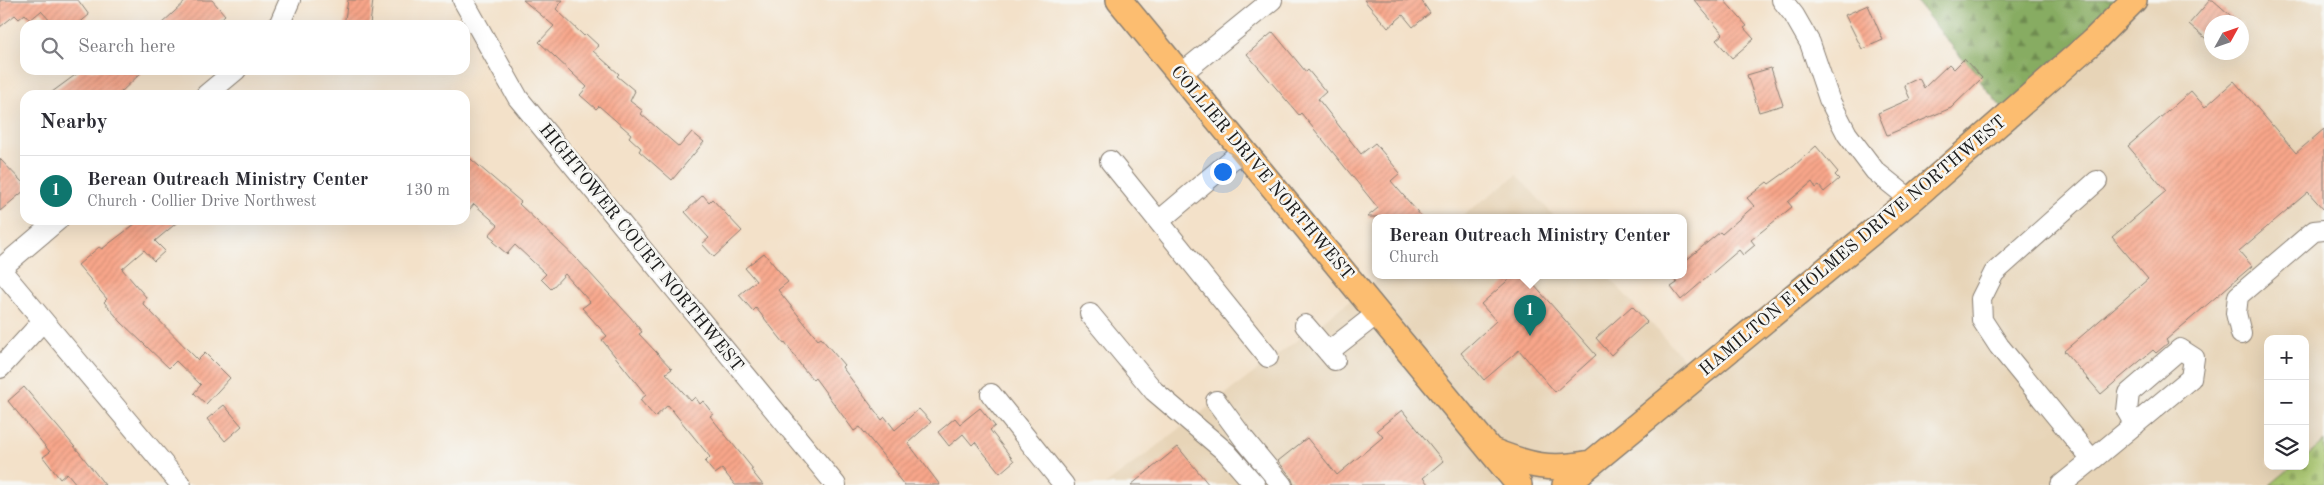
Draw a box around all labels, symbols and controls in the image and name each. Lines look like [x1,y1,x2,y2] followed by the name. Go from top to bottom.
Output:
[2204,15,2249,60] north arrow
[20,20,470,75] search box
[38,34,66,62] icon: search
[78,38,175,57] text: Search here
[1167,62,1357,284] street label: COLLIER DRIVE NORTHWEST
[40,112,108,133] text: Nearby
[1696,112,2010,380] street label: HAMILTON E HOLMES DRIVE NORTHWEST
[536,121,746,375] street label: HIGHTOWER COURT NORTHWEST
[1210,159,1236,185] your location
[87,171,368,190] text: Berean Outreach Ministry Center
[51,183,61,199] text: 1
[405,183,450,199] text: 130 m
[87,194,316,210] text: Church · Collier Drive Northwest
[1372,214,1687,279] popup
[1389,227,1670,246] text: Berean Outreach Ministry Center
[1389,250,1439,266] text: Church
[1514,295,1546,336] pin: 1
[2264,335,2309,470] map controls
[2264,335,2309,380] button: +
[2264,380,2309,425] button: −
[2264,425,2309,470] button: layers

